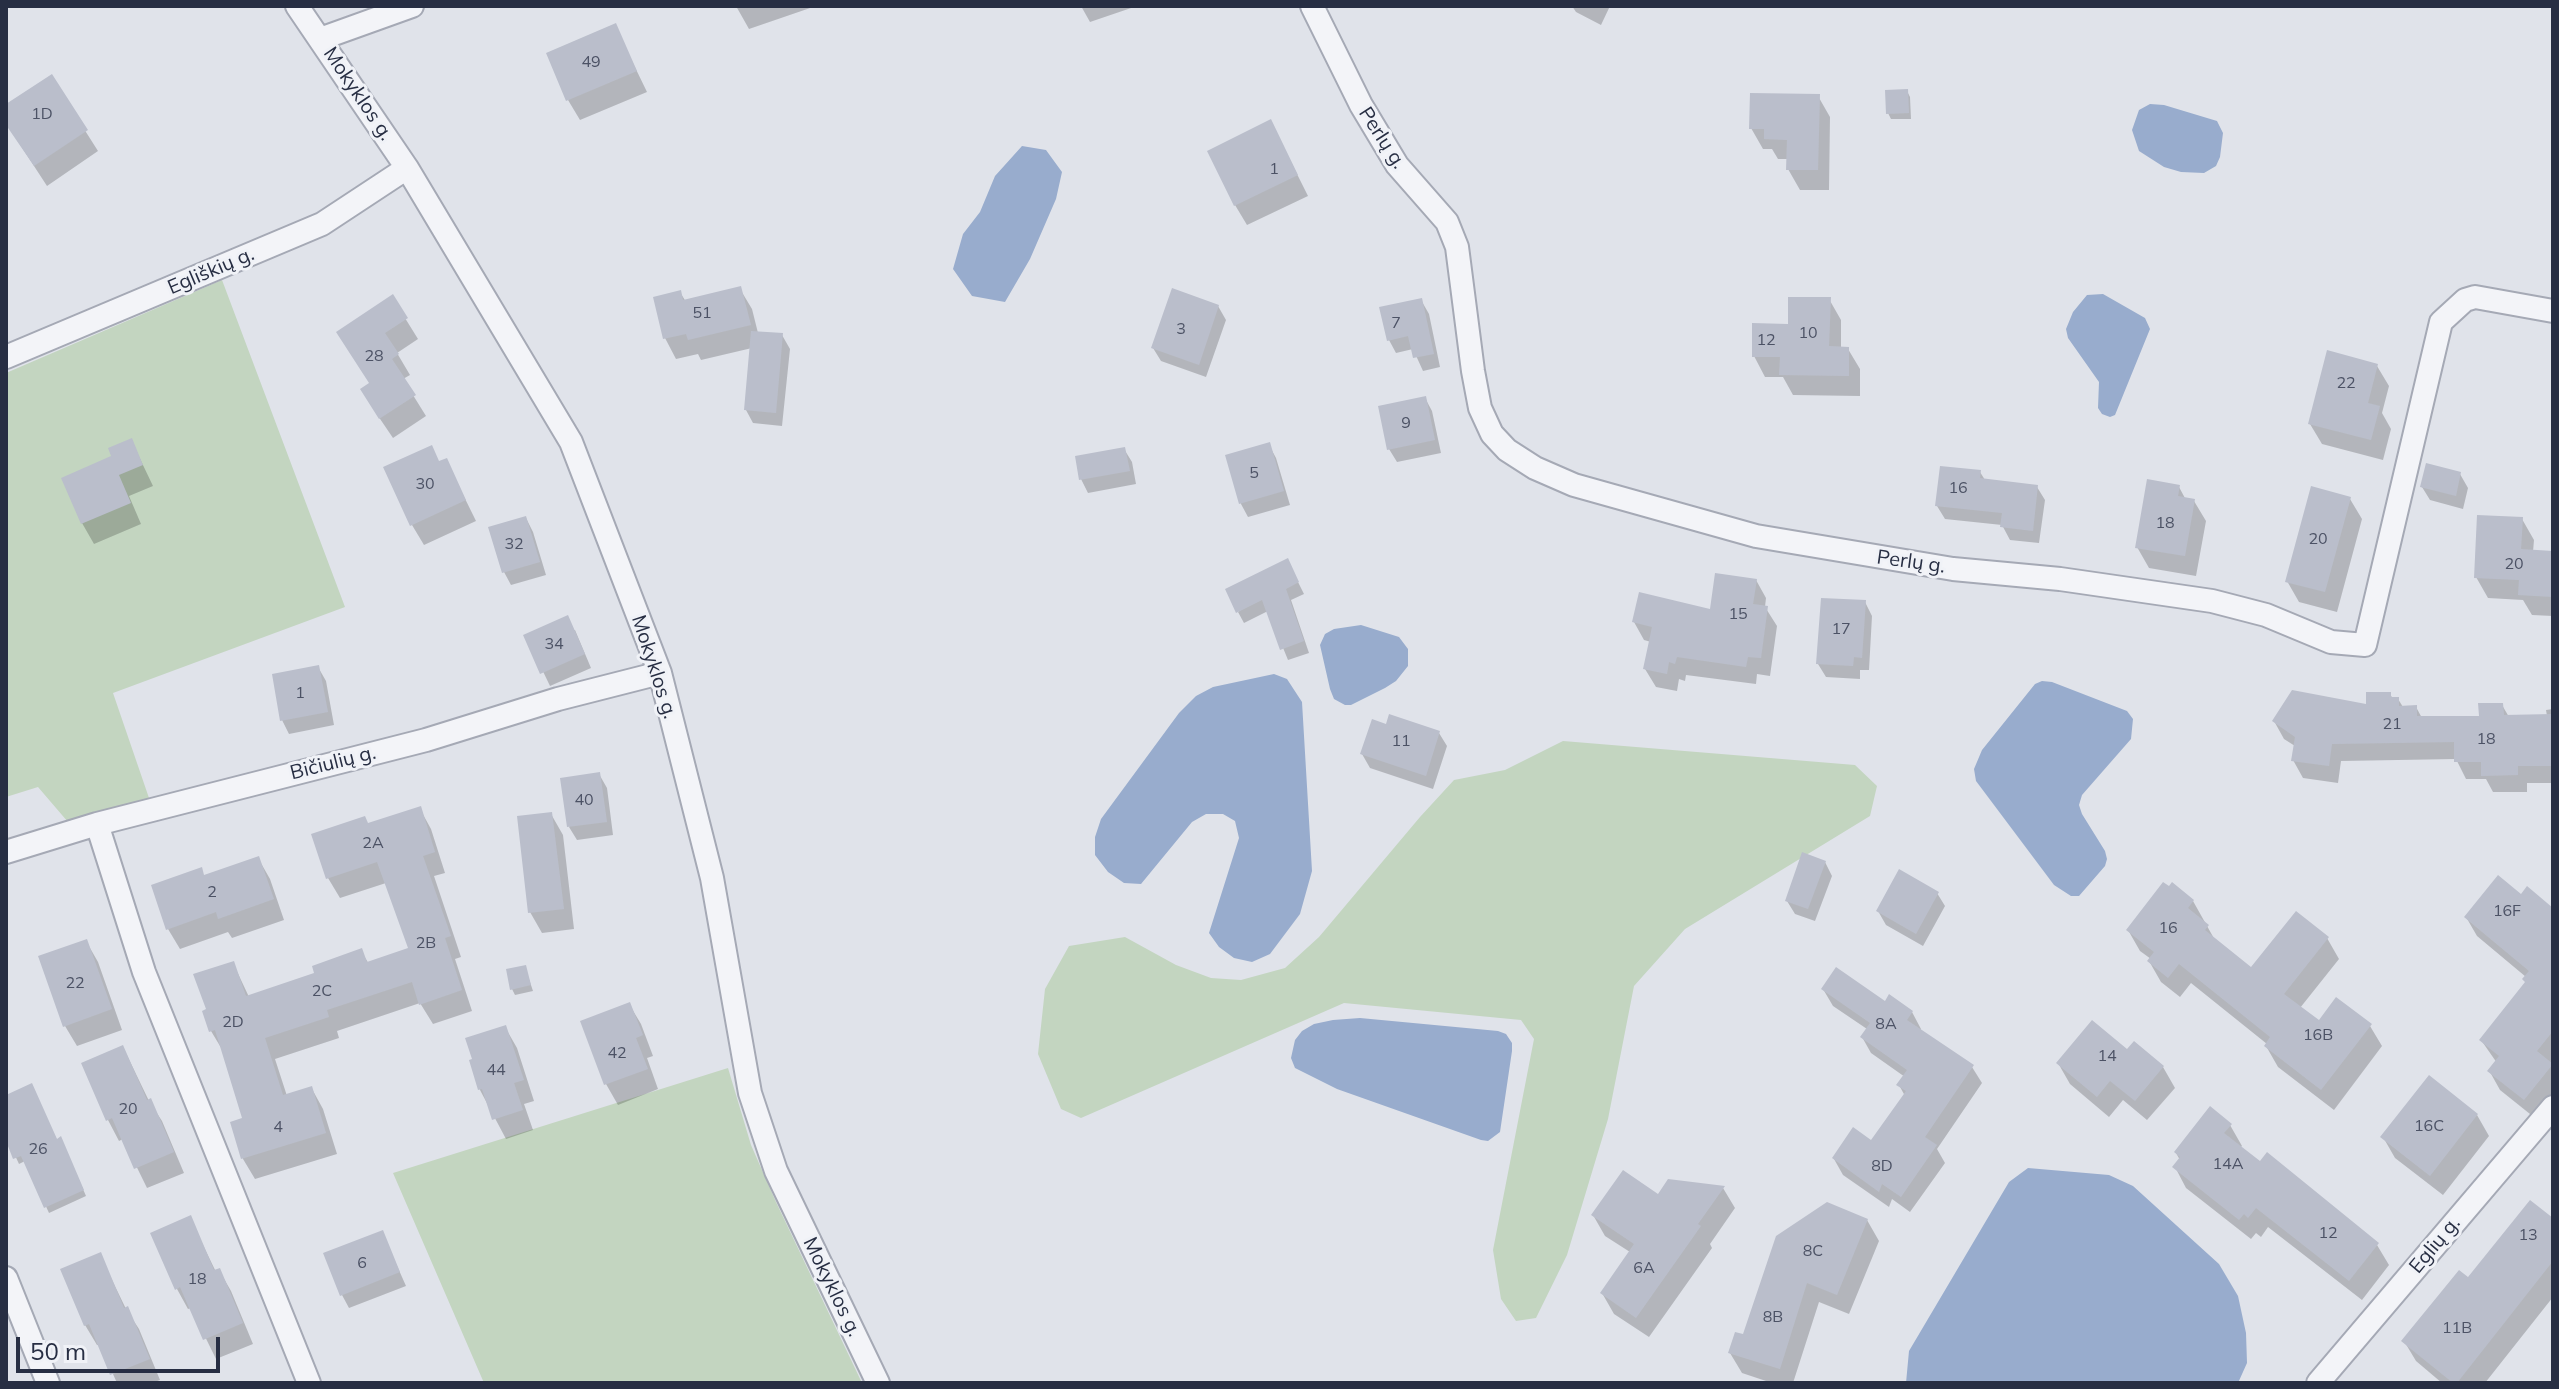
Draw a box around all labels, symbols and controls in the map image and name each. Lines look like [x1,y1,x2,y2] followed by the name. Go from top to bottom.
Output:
[318,43,398,145] street label: Mokyklos g.
[581,52,601,72] house number: 49
[1353,103,1411,173] street label: Perlų g.
[31,104,53,124] house number: 1D
[1269,159,1279,179] house number: 1
[164,242,258,300] street label: Egliškių g.
[692,303,712,323] house number: 51
[1391,313,1401,333] house number: 7
[1176,319,1186,339] house number: 3
[1798,323,1818,343] house number: 10
[1756,330,1776,350] house number: 12
[364,346,384,366] house number: 28
[2336,373,2356,393] house number: 22
[1401,413,1411,433] house number: 9
[1249,463,1259,483] house number: 5
[415,474,435,494] house number: 30
[1948,478,1968,498] house number: 16
[2155,513,2175,533] house number: 18
[2308,529,2328,549] house number: 20
[504,534,524,554] house number: 32
[1875,545,1947,579] street label: Perlų g.
[2504,554,2524,574] house number: 20
[1728,604,1748,624] house number: 15
[626,612,682,722] street label: Mokyklos g.
[1831,619,1851,639] house number: 17
[544,634,564,654] house number: 34
[295,683,305,703] house number: 1
[2382,714,2402,734] house number: 21
[2476,729,2496,749] house number: 18
[1391,731,1411,751] house number: 11
[288,741,378,785] street label: Bičiulių g.
[574,790,594,810] house number: 40
[362,833,384,853] house number: 2A
[207,882,217,902] house number: 2
[2493,901,2521,921] house number: 16F
[2158,918,2178,938] house number: 16
[416,933,436,953] house number: 2B
[65,973,85,993] house number: 22
[312,981,332,1001] house number: 2C
[222,1012,244,1032] house number: 2D
[1875,1014,1897,1034] house number: 8A
[2303,1025,2333,1045] house number: 16B
[607,1043,627,1063] house number: 42
[2097,1046,2117,1066] house number: 14
[486,1060,506,1080] house number: 44
[118,1099,138,1119] house number: 20
[2414,1116,2444,1136] house number: 16C
[273,1117,283,1137] house number: 4
[28,1139,48,1159] house number: 26
[2213,1154,2243,1174] house number: 14A
[1871,1156,1893,1176] house number: 8D
[2404,1212,2466,1278] street label: Eglių g.
[2318,1223,2338,1243] house number: 12
[2518,1225,2538,1245] house number: 13
[798,1233,866,1341] street label: Mokyklos g.
[1803,1241,1823,1261] house number: 8C
[357,1253,367,1273] house number: 6
[1633,1258,1655,1278] house number: 6A
[187,1269,207,1289] house number: 18
[1763,1307,1783,1327] house number: 8B
[2442,1318,2472,1338] house number: 11B
[20,1321,224,1371] scale bar
[30,1336,86,1366] text: 50 m

